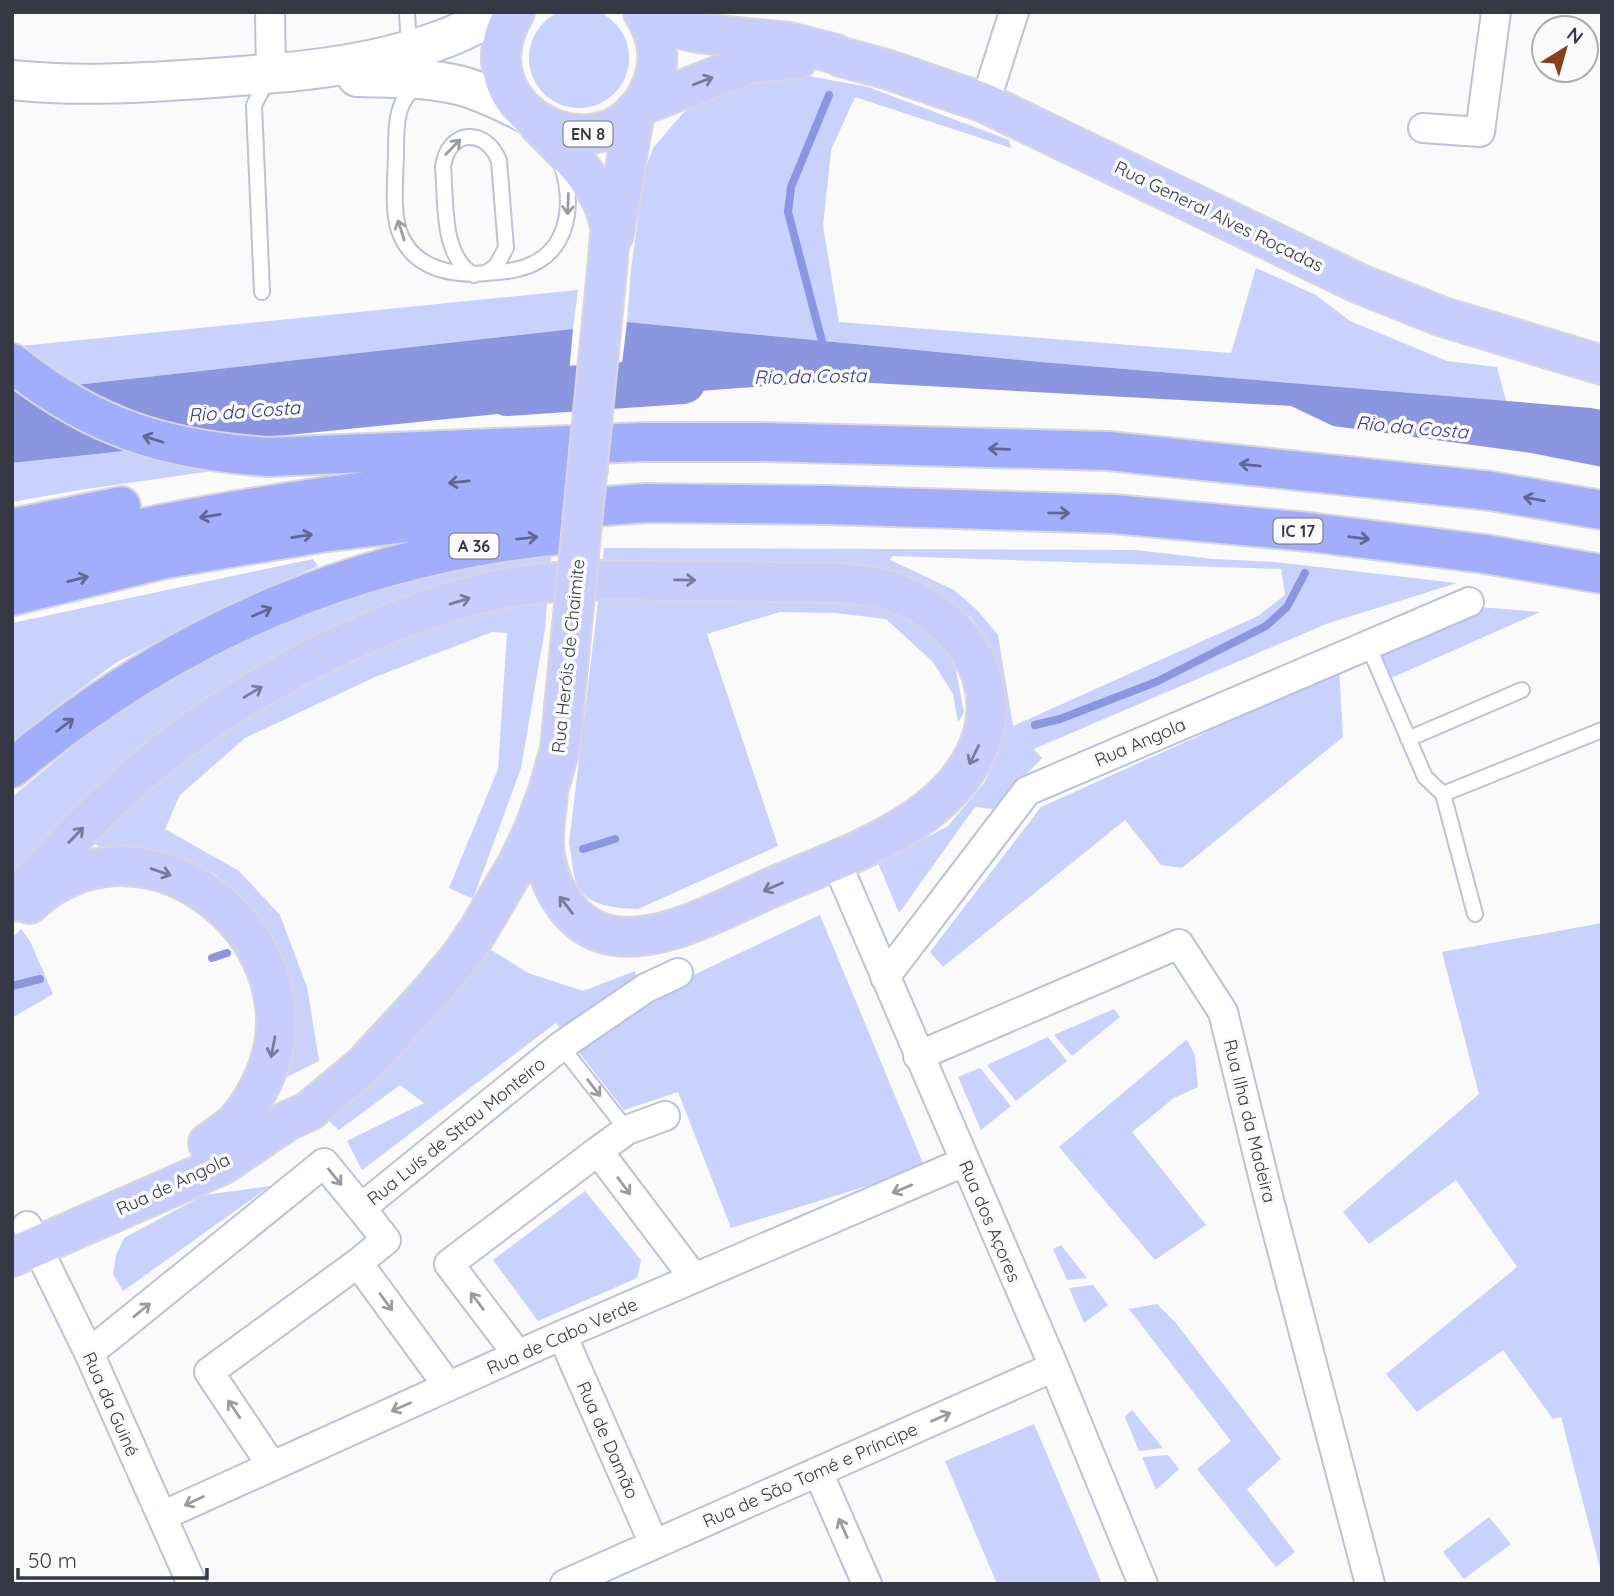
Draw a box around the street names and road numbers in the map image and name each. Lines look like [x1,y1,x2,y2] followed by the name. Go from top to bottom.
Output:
[564,122,612,146] road number: EN 8
[1111,155,1327,277] street label: Rua General Alves Roçadas
[1274,518,1322,544] road number: IC 17
[449,534,498,558] road number: A 36
[546,558,590,754] street label: Rua Heróis de Chaimite
[1091,713,1189,771] street label: Rua Angola
[1219,1037,1281,1205] street label: Rua Ilha da Madeira
[362,1052,550,1210] street label: Rua Luís de Sttau Monteiro
[113,1148,233,1220] street label: Rua de Angola
[954,1157,1026,1285] street label: Rua dos Açores
[483,1292,641,1380] street label: Rua de Cabo Verde
[78,1348,144,1460] street label: Rua da Guiné
[572,1378,644,1502] street label: Rua de Damão
[699,1417,921,1533] street label: Rua de São Tomé e Príncipe

